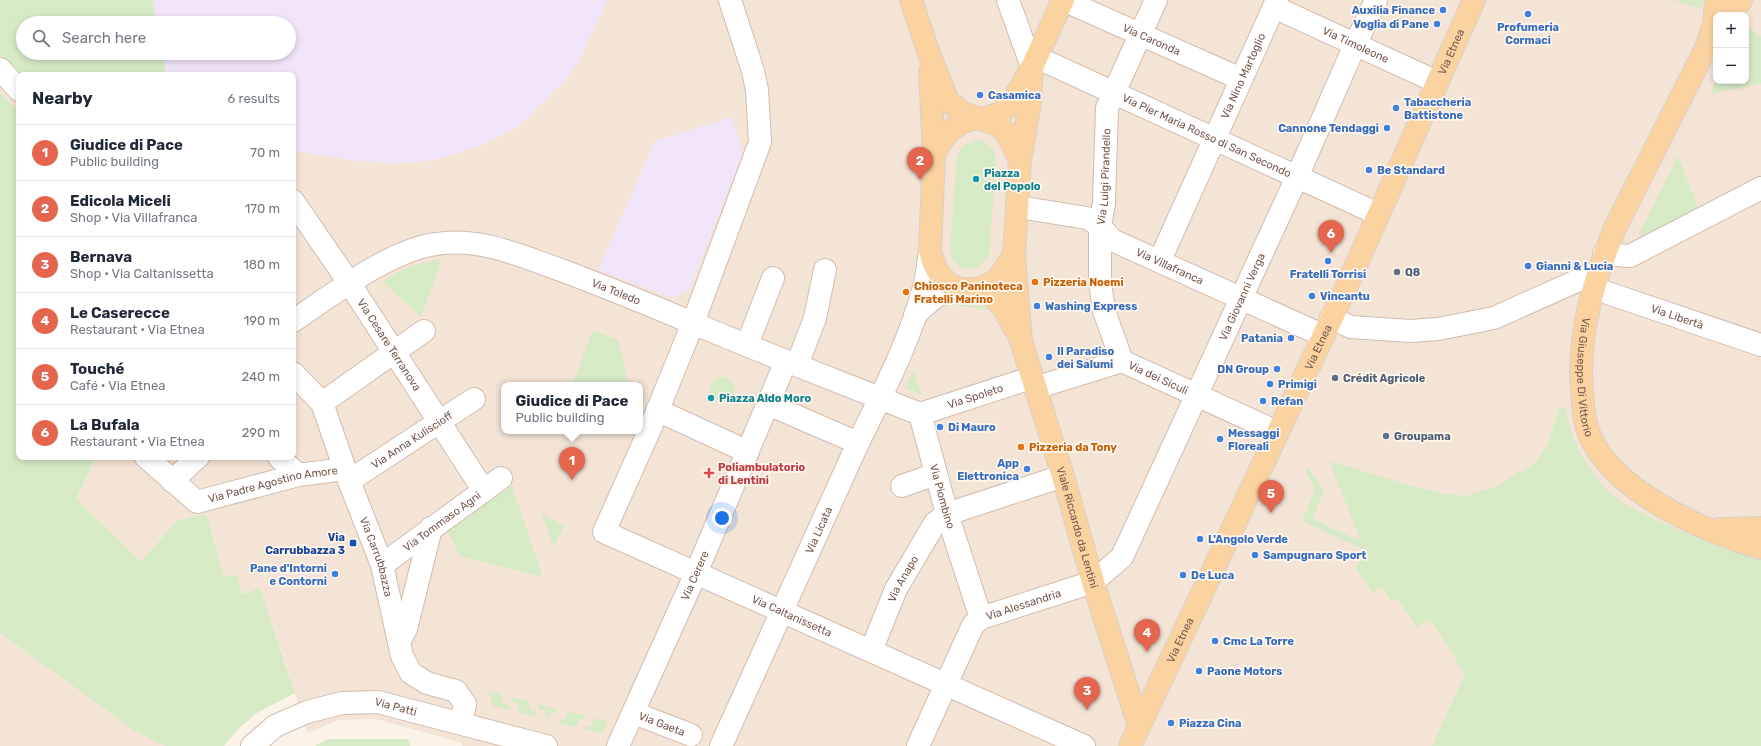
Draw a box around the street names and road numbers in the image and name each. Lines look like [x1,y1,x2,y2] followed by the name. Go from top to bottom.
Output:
[1121,21,1182,58] street label: Via Caronda
[1320,24,1391,66] street label: Via Timoleone
[1436,27,1467,77] street label: Via Etnea
[1218,31,1268,121] street label: Via Nino Martoglio
[1120,91,1293,180] street label: Via Pier Maria Rosso di San Secondo
[1094,128,1113,226] street label: Via Luigi Pirandello
[1134,246,1205,288] street label: Via Villafranca
[1217,251,1268,343] street label: Via Giovanni Verga
[590,276,642,308] street label: Via Toledo
[354,296,423,393] street label: Via Cesare Terranova
[1649,302,1705,332] street label: Via Libertà
[1574,316,1595,439] street label: Via Giuseppe Di Vittorio
[1302,323,1335,372] street label: Via Etnea
[1126,359,1190,397] street label: Via dei Siculi
[946,381,1005,412] street label: Via Spoleto
[369,409,455,472] street label: Via Anna Kuliscioff
[927,463,957,531] street label: Via Piombino
[207,464,338,506] street label: Via Padre Agostino Amore
[1053,465,1101,590] street label: Viale Riccardo da Lentini
[401,489,484,554] street label: Via Tommaso Agni
[803,505,835,556] street label: Via Licata
[357,515,395,598] street label: Via Carrubbazza
[679,549,712,602] street label: Via Cerere
[885,553,921,604] street label: Via Anapo
[984,587,1063,623] street label: Via Alessandria
[749,593,834,640] street label: Via Caltanissetta
[1164,616,1197,665] street label: Via Etnea
[373,695,418,719] street label: Via Patti
[637,709,687,739] street label: Via Gaeta

